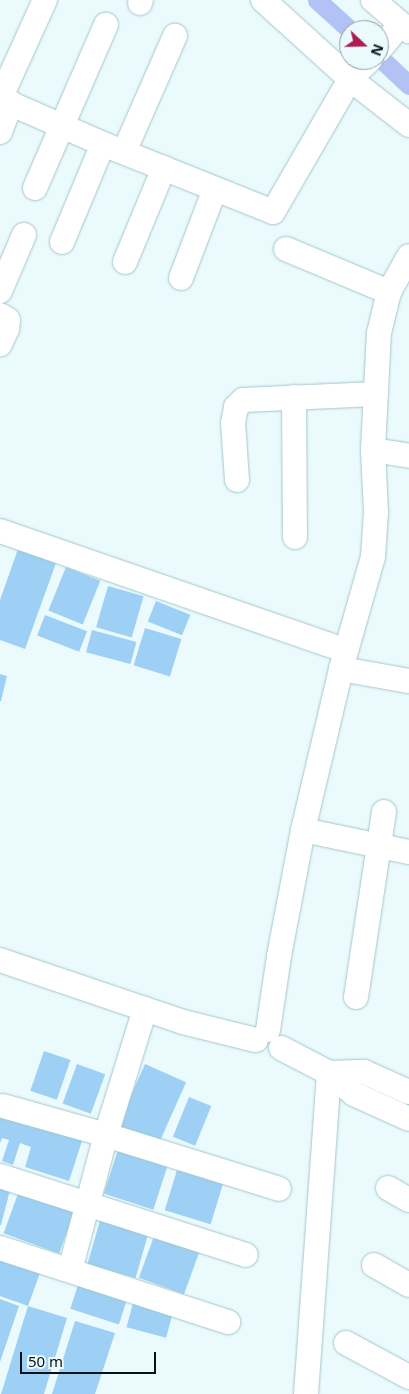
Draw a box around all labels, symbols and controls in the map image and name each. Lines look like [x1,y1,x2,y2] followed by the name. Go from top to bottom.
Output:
[339,20,389,70] north arrow
[367,41,388,59] text: N
[22,1342,159,1374] scale bar
[28,1351,63,1371] text: 50 m

